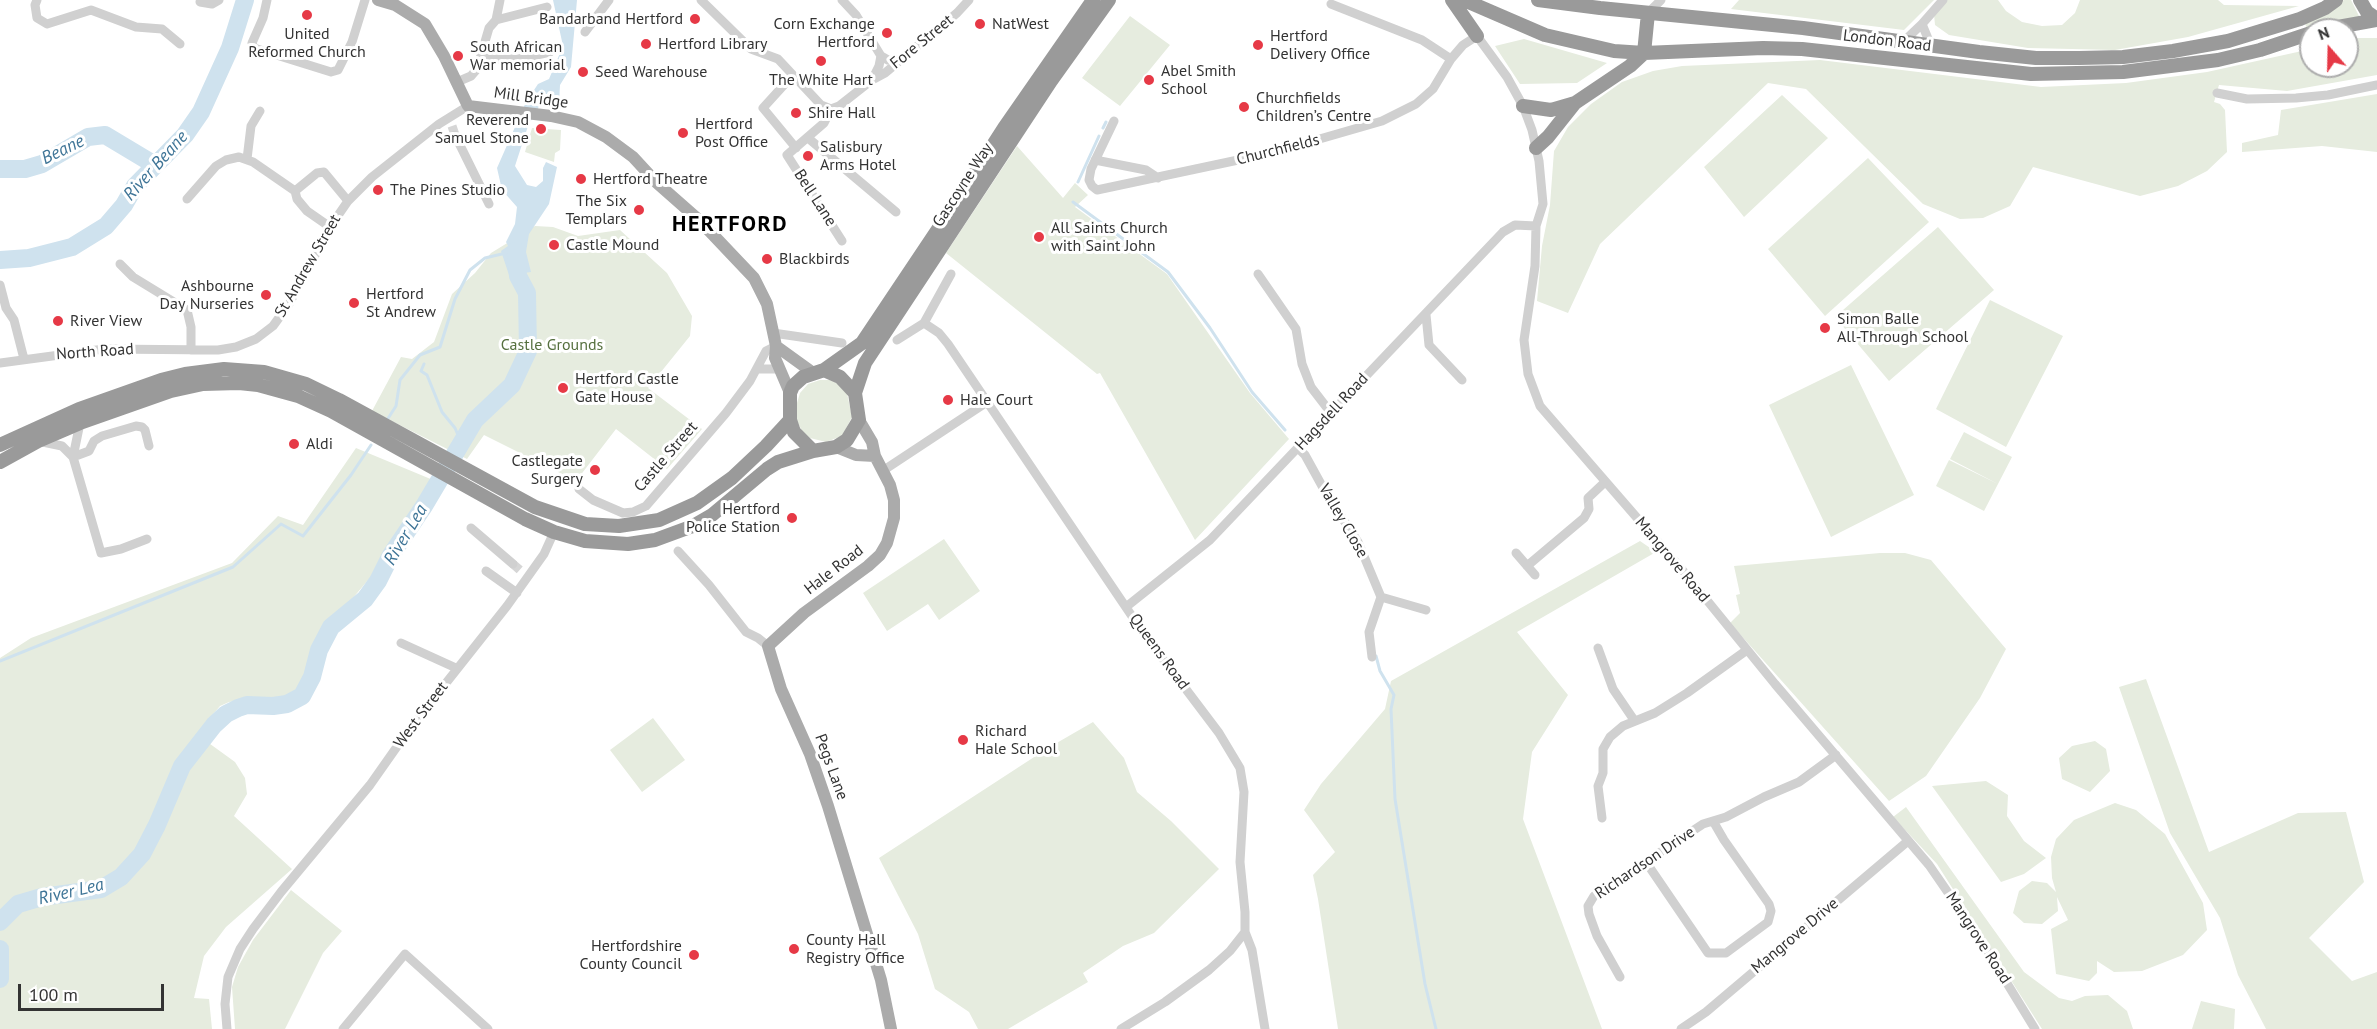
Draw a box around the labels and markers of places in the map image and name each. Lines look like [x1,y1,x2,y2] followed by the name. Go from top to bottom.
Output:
[300,8,314,22] marker: United Reformed Church
[539,9,683,29] place label: Bandarband Hertford
[688,12,702,26] marker: Bandarband Hertford
[774,14,875,52] place label: Corn Exchange Hertford
[992,14,1049,34] place label: NatWest
[973,17,987,31] marker: NatWest
[248,24,366,62] place label: United Reformed Church
[880,26,894,40] marker: Corn Exchange Hertford
[1270,26,1370,64] place label: Hertford Delivery Office
[658,34,768,54] place label: Hertford Library
[470,37,565,75] place label: South African War memorial
[639,37,653,51] marker: Hertford Library
[1251,38,1265,52] marker: Hertford Delivery Office
[451,49,465,63] marker: South African War memorial
[814,54,828,68] marker: The White Hart
[1161,61,1236,99] place label: Abel Smith School
[595,62,707,82] place label: Seed Warehouse
[576,65,590,79] marker: Seed Warehouse
[769,70,873,90] place label: The White Hart
[1142,73,1156,87] marker: Abel Smith School
[1256,88,1371,126] place label: Churchfields Children’s Centre
[1237,100,1251,114] marker: Churchfields Children’s Centre
[808,103,875,123] place label: Shire Hall
[789,106,803,120] marker: Shire Hall
[435,110,529,148] place label: Reverend Samuel Stone
[695,114,768,152] place label: Hertford Post Office
[534,122,548,136] marker: Reverend Samuel Stone
[676,126,690,140] marker: Hertford Post Office
[820,137,896,175] place label: Salisbury Arms Hotel
[801,149,815,163] marker: Salisbury Arms Hotel
[593,169,708,189] place label: Hertford Theatre
[574,172,588,186] marker: Hertford Theatre
[390,180,505,200] place label: The Pines Studio
[371,183,385,197] marker: The Pines Studio
[566,191,627,229] place label: The Six Templars
[632,203,646,217] marker: The Six Templars
[1051,218,1168,256] place label: All Saints Church with Saint John
[1032,230,1046,244] marker: All Saints Church with Saint John
[566,235,659,255] place label: Castle Mound
[547,238,561,252] marker: Castle Mound
[779,249,850,269] place label: Blackbirds
[760,252,774,266] marker: Blackbirds
[160,276,254,314] place label: Ashbourne Day Nurseries
[366,284,436,322] place label: Hertford St Andrew
[259,288,273,302] marker: Ashbourne Day Nurseries
[347,296,361,310] marker: Hertford St Andrew
[1837,309,1968,347] place label: Simon Balle All-Through School
[70,311,142,331] place label: River View
[51,314,65,328] marker: River View
[1818,321,1832,335] marker: Simon Balle All-Through School
[575,369,679,407] place label: Hertford Castle Gate House
[556,381,570,395] marker: Hertford Castle Gate House
[960,390,1033,410] place label: Hale Court
[941,393,955,407] marker: Hale Court
[306,434,333,454] place label: Aldi
[287,437,301,451] marker: Aldi
[512,451,583,489] place label: Castlegate Surgery
[588,463,602,477] marker: Castlegate Surgery
[686,499,780,537] place label: Hertford Police Station
[785,511,799,525] marker: Hertford Police Station
[975,721,1057,759] place label: Richard Hale School
[956,733,970,747] marker: Richard Hale School
[806,930,905,968] place label: County Hall Registry Office
[580,936,682,974] place label: Hertfordshire County Council
[787,942,801,956] marker: County Hall Registry Office
[687,948,701,962] marker: Hertfordshire County Council

